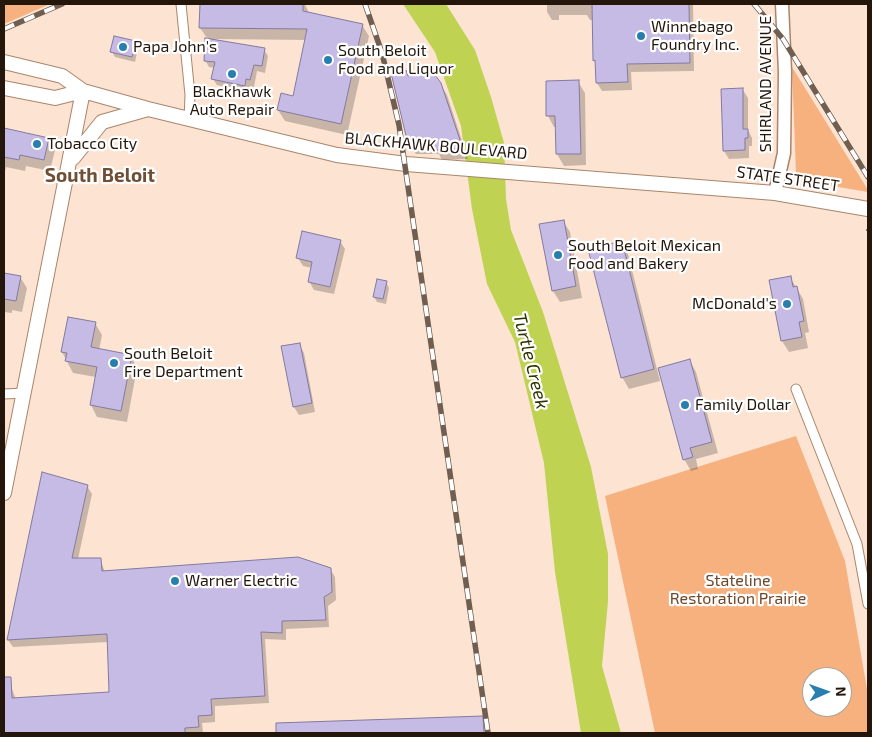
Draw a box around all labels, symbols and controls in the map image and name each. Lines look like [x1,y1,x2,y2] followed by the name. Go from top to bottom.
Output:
[756,16,776,152] street label: SHIRLAND AVENUE
[651,17,739,55] place label: Winnebago Foundry Inc.
[635,30,647,42] marker: Winnebago Foundry Inc.
[133,37,217,57] place label: Papa John's
[117,41,129,53] marker: Papa John's
[338,41,454,79] place label: South Beloit Food and Liquor
[322,54,334,66] marker: South Beloit Food and Liquor
[226,68,238,80] marker: Blackhawk Auto Repair
[190,82,274,120] place label: Blackhawk Auto Repair
[344,128,528,164] street label: BLACKHAWK BOULEVARD
[47,134,137,154] place label: Tobacco City
[31,138,43,150] marker: Tobacco City
[735,162,841,196] street label: STATE STREET
[45,165,155,187] district label: South Beloit
[568,236,721,274] place label: South Beloit Mexican Food and Bakery
[552,249,564,261] marker: South Beloit Mexican Food and Bakery
[692,294,777,314] place label: McDonald's
[781,298,793,310] marker: McDonald's
[509,311,553,411] water label: Turtle Creek
[124,344,243,382] place label: South Beloit Fire Department
[108,357,120,369] marker: South Beloit Fire Department
[695,395,791,415] place label: Family Dollar
[679,399,691,411] marker: Family Dollar
[185,571,297,591] place label: Warner Electric
[670,571,806,609] park label: Stateline Restoration Prairie
[169,575,181,587] marker: Warner Electric
[802,667,852,717] north arrow
[833,686,850,697] text: N

